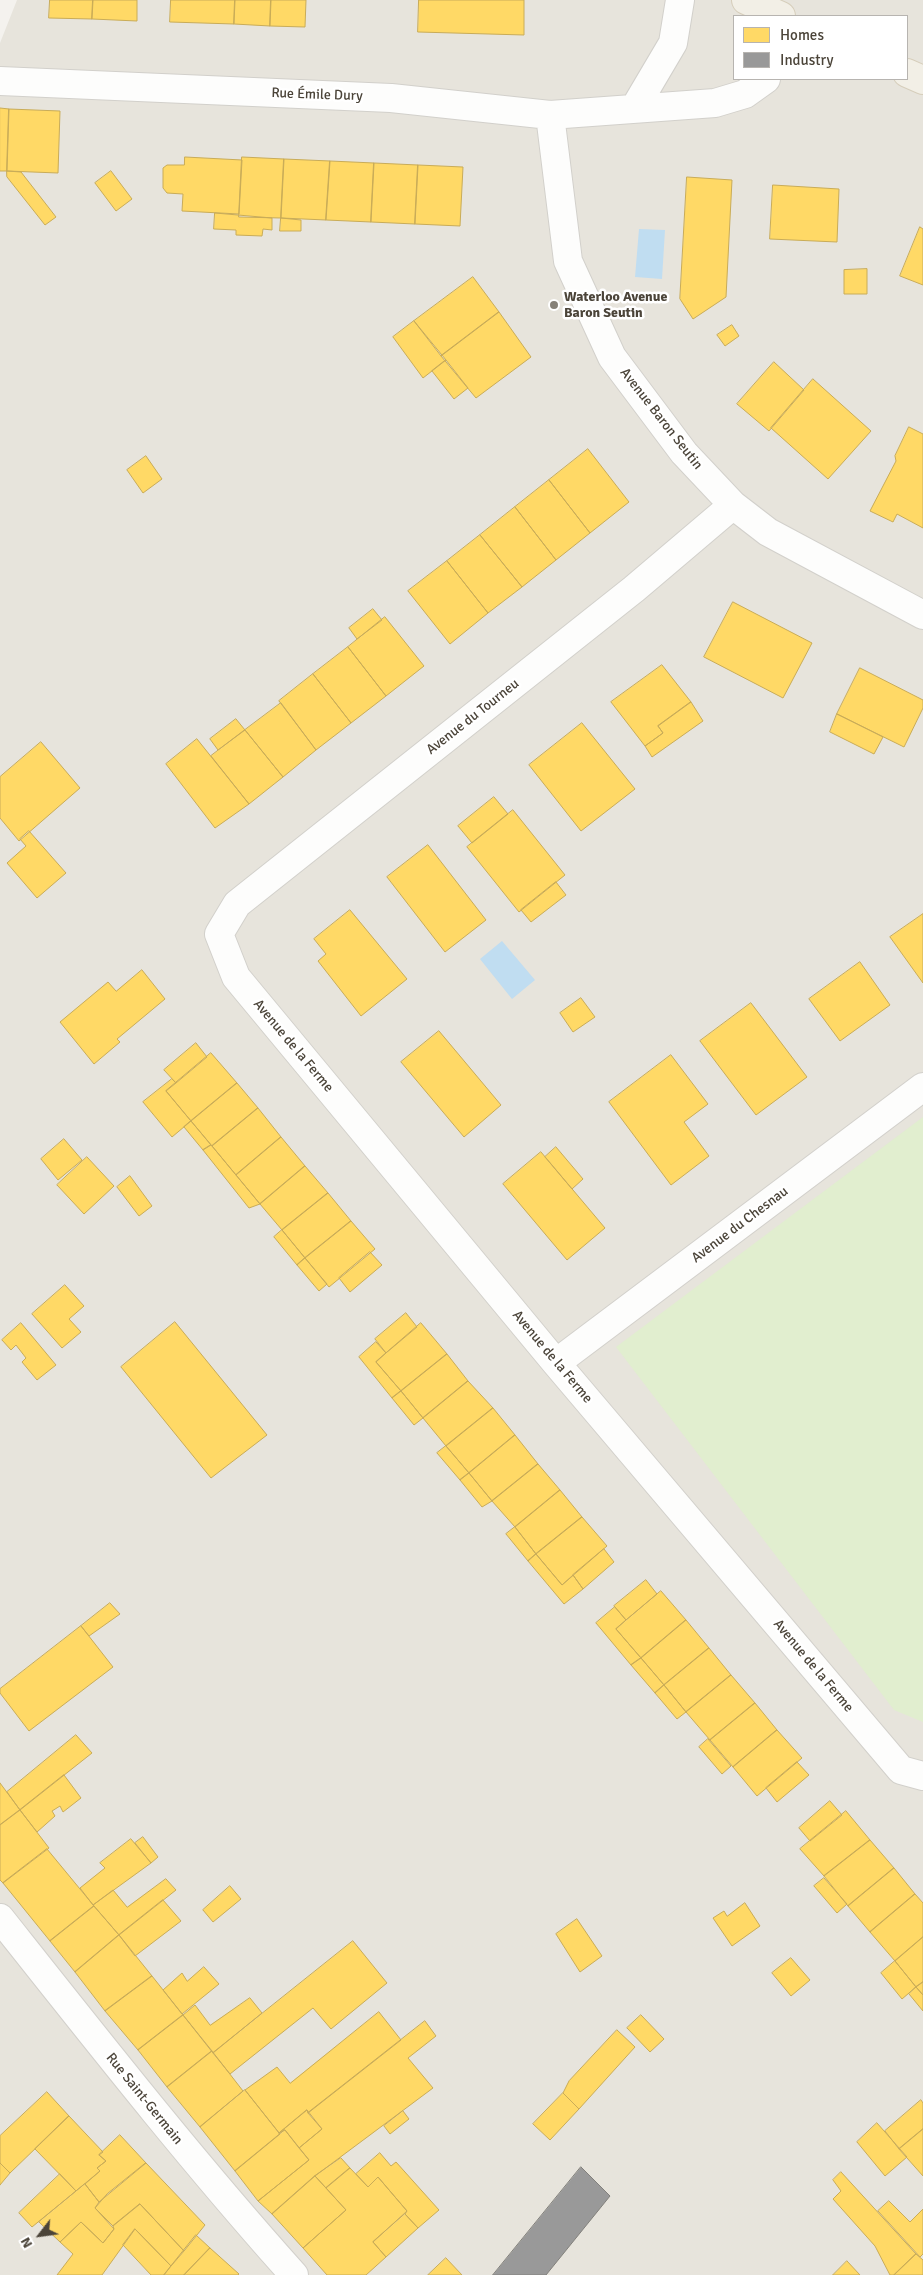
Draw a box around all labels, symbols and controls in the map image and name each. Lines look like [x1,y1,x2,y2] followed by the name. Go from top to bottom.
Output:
[733,15,908,80] legend
[780,26,824,44] text: Homes
[780,51,833,69] text: Industry
[271,85,363,105] street label: Rue Émile Dury
[564,289,667,322] place label: Waterloo Avenue Baron Seutin
[548,299,560,311] marker: Waterloo Avenue Baron Seutin
[616,365,706,473] street label: Avenue Baron Seutin
[423,676,523,758] street label: Avenue du Tourneu
[249,996,337,1096] street label: Avenue de la Ferme
[688,1183,792,1267] street label: Avenue du Chesnau
[508,1307,596,1407] street label: Avenue de la Ferme
[769,1616,857,1716] street label: Avenue de la Ferme
[102,2050,186,2148] street label: Rue Saint-Germain
[15,2210,65,2260] north arrow
[17,2234,36,2251] text: N

